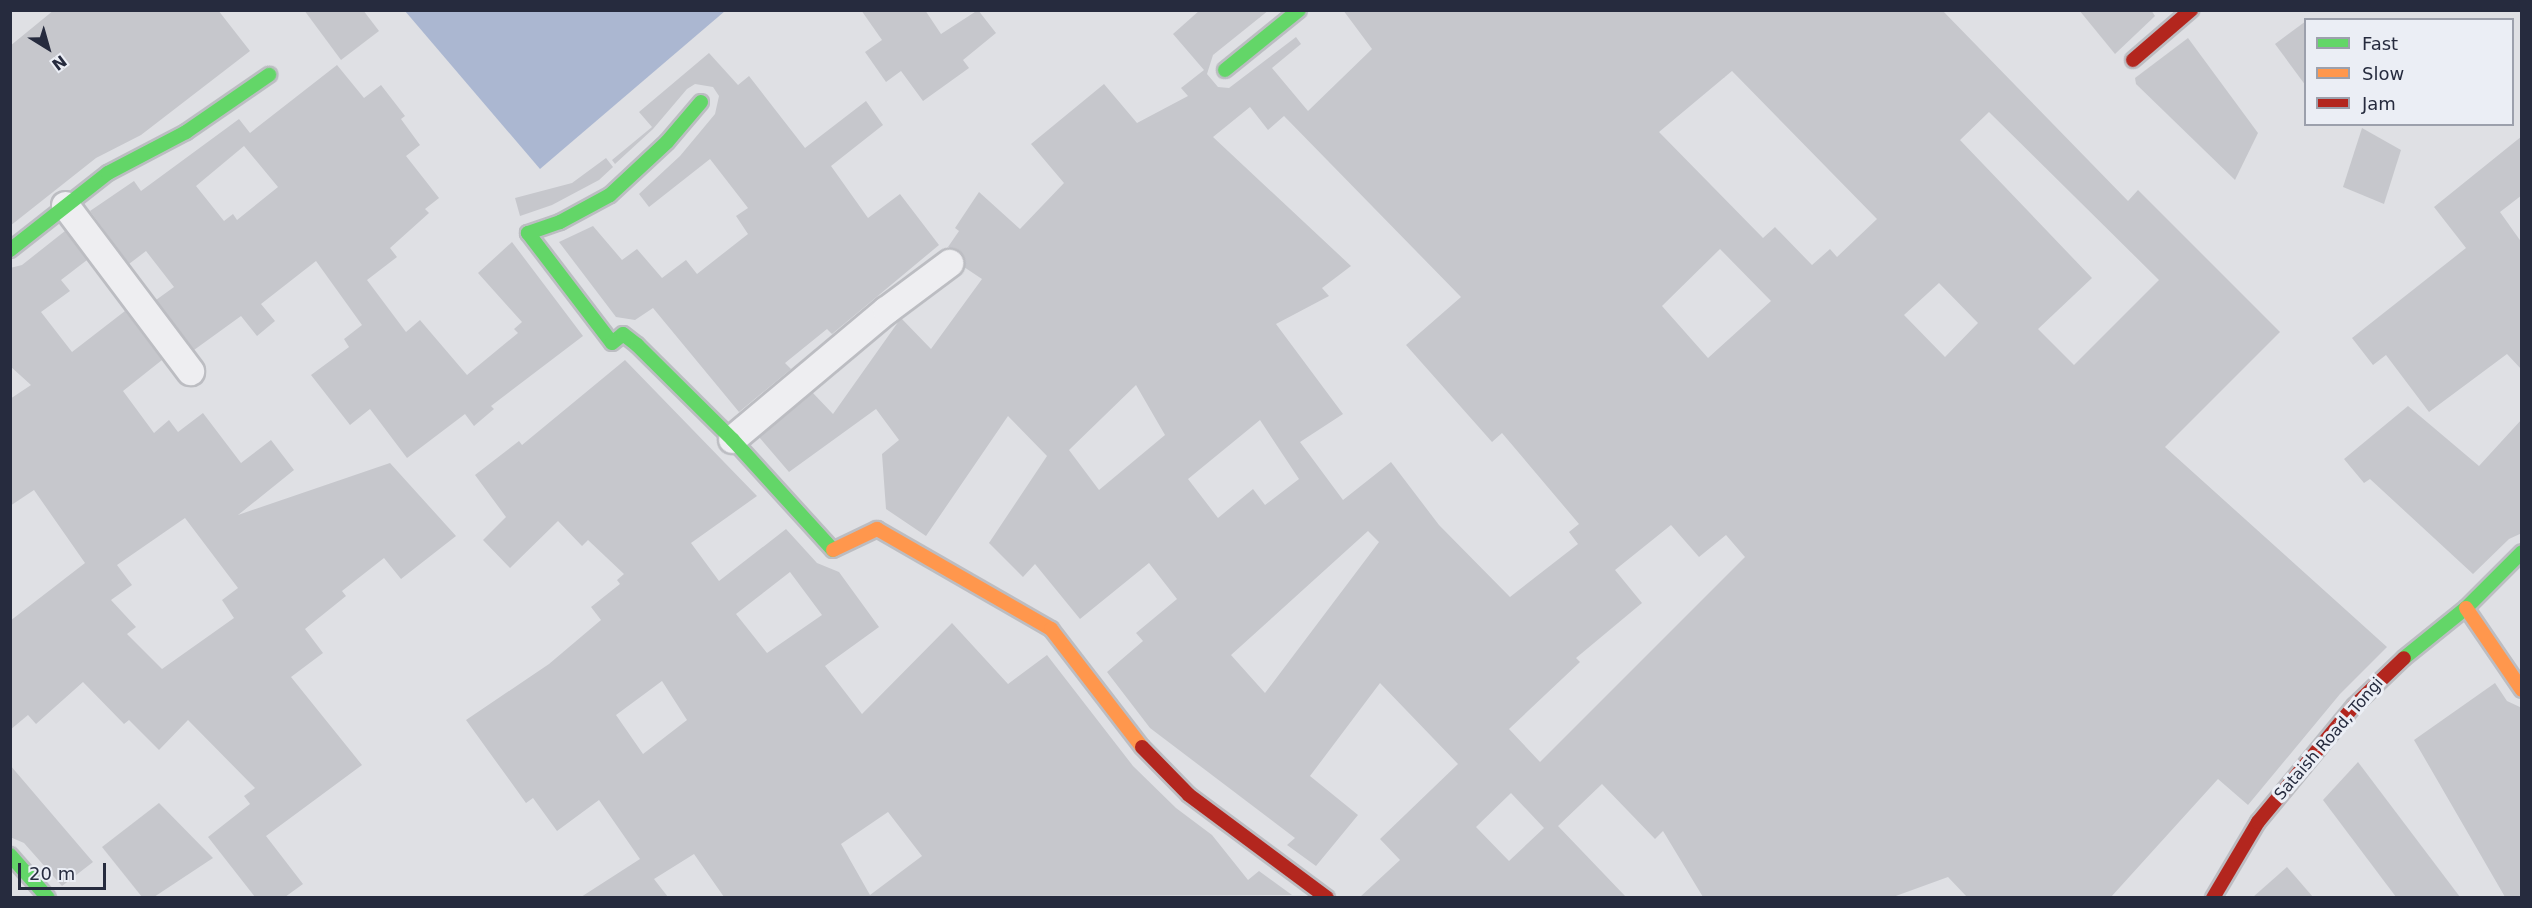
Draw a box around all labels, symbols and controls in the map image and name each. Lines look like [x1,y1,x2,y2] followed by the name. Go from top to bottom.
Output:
[18,18,78,78] north arrow
[2304,18,2514,126] legend
[2362,33,2398,54] text: Fast
[48,51,70,74] text: N
[2362,63,2404,84] text: Slow
[2362,93,2396,114] text: Jam
[2271,674,2387,804] street label: Sataish Road, Tongi
[21,851,110,889] scale bar
[29,863,75,884] text: 20 m

